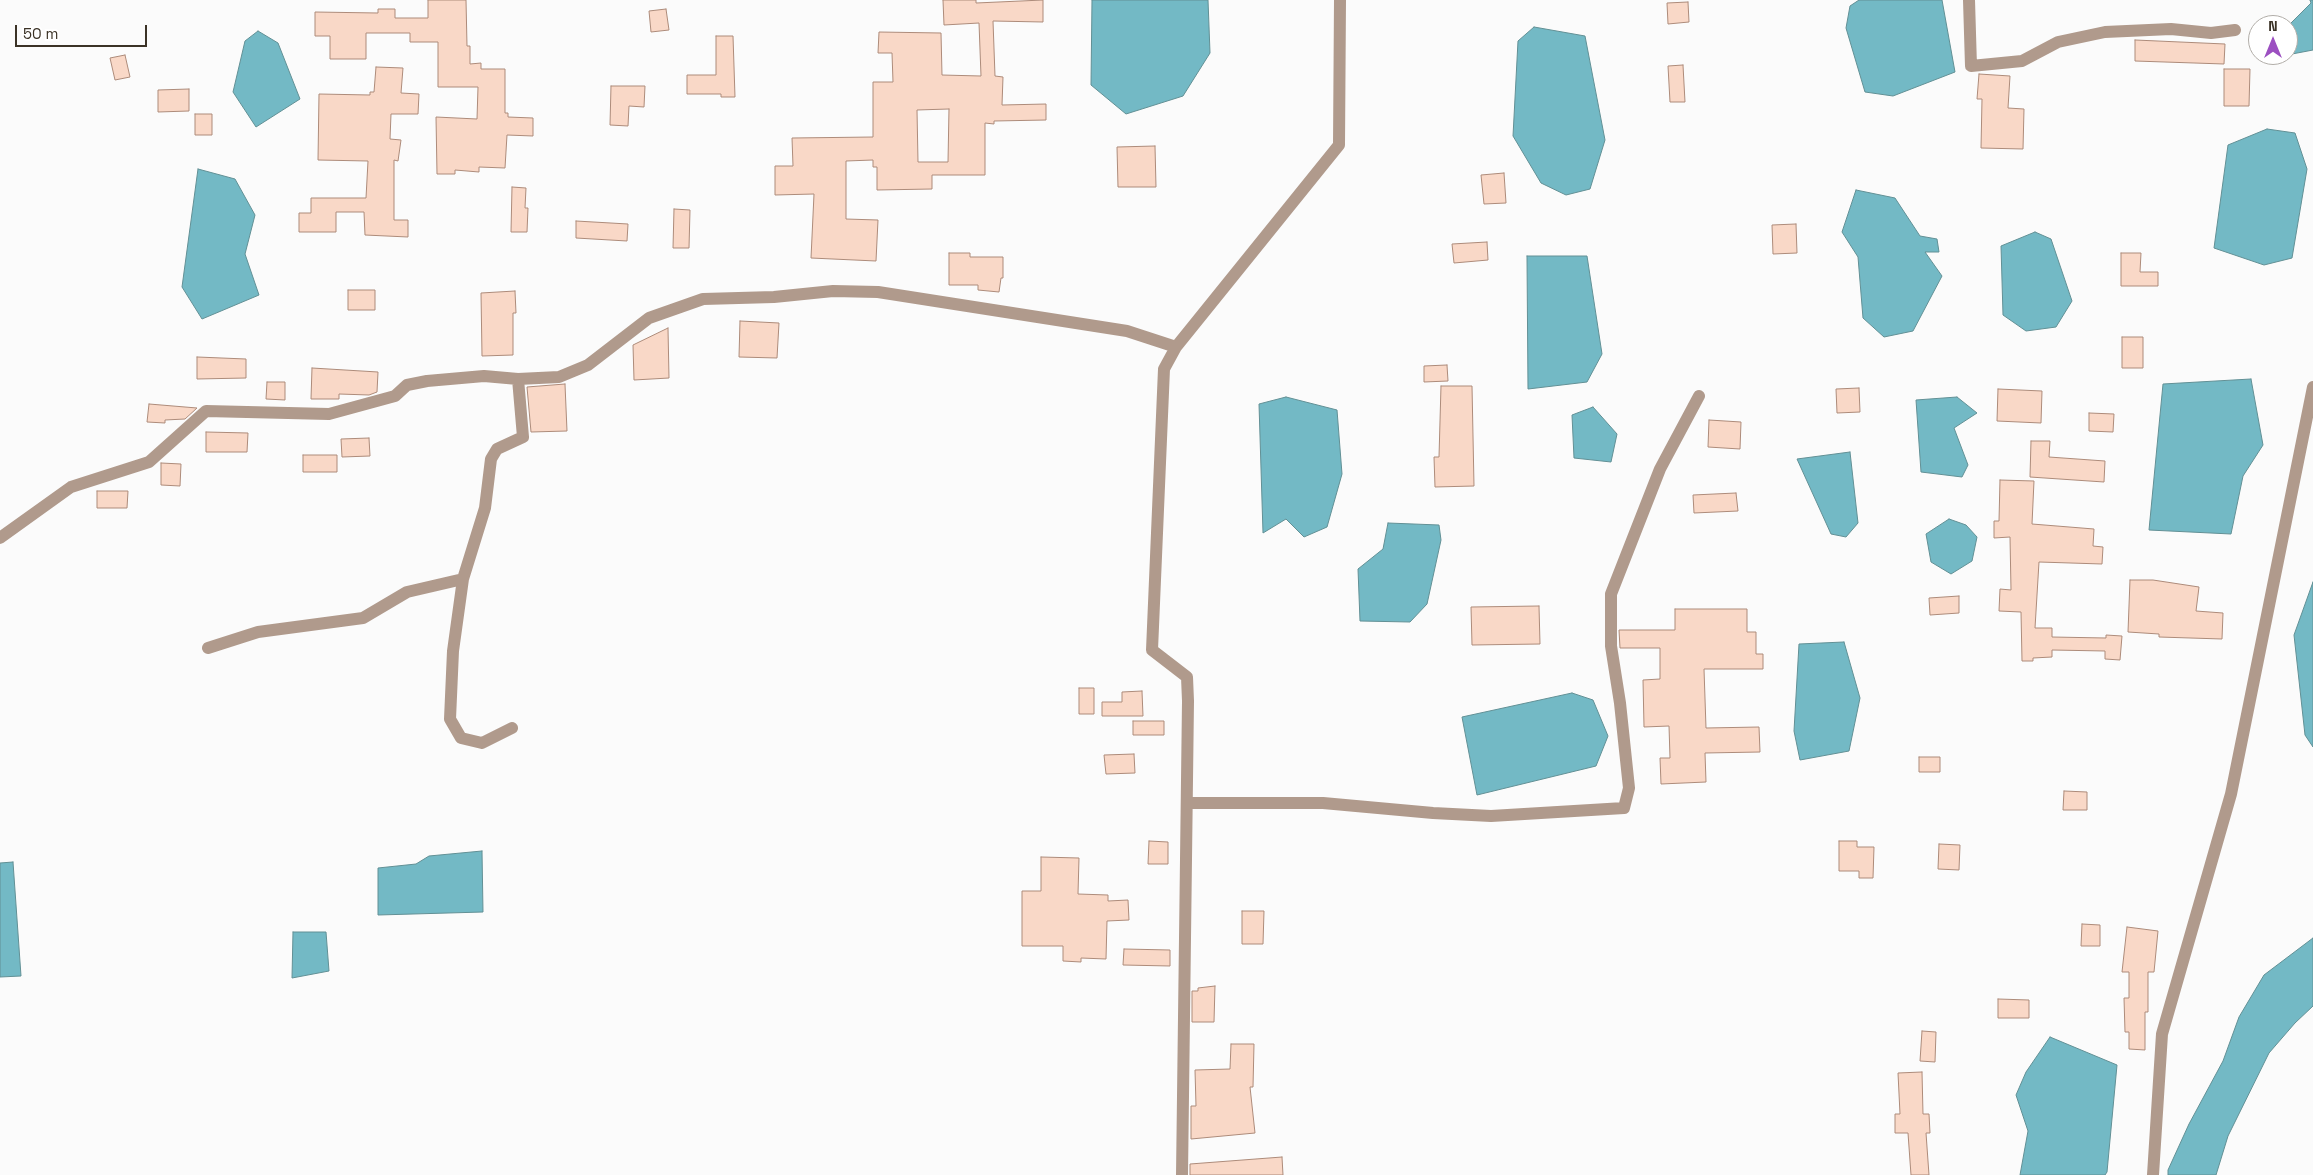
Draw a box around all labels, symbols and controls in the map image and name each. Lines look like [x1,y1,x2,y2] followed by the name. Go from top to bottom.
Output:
[18,15,150,47] scale bar
[2248,15,2298,65] north arrow
[2268,17,2278,35] text: N
[23,24,58,43] text: 50 m

